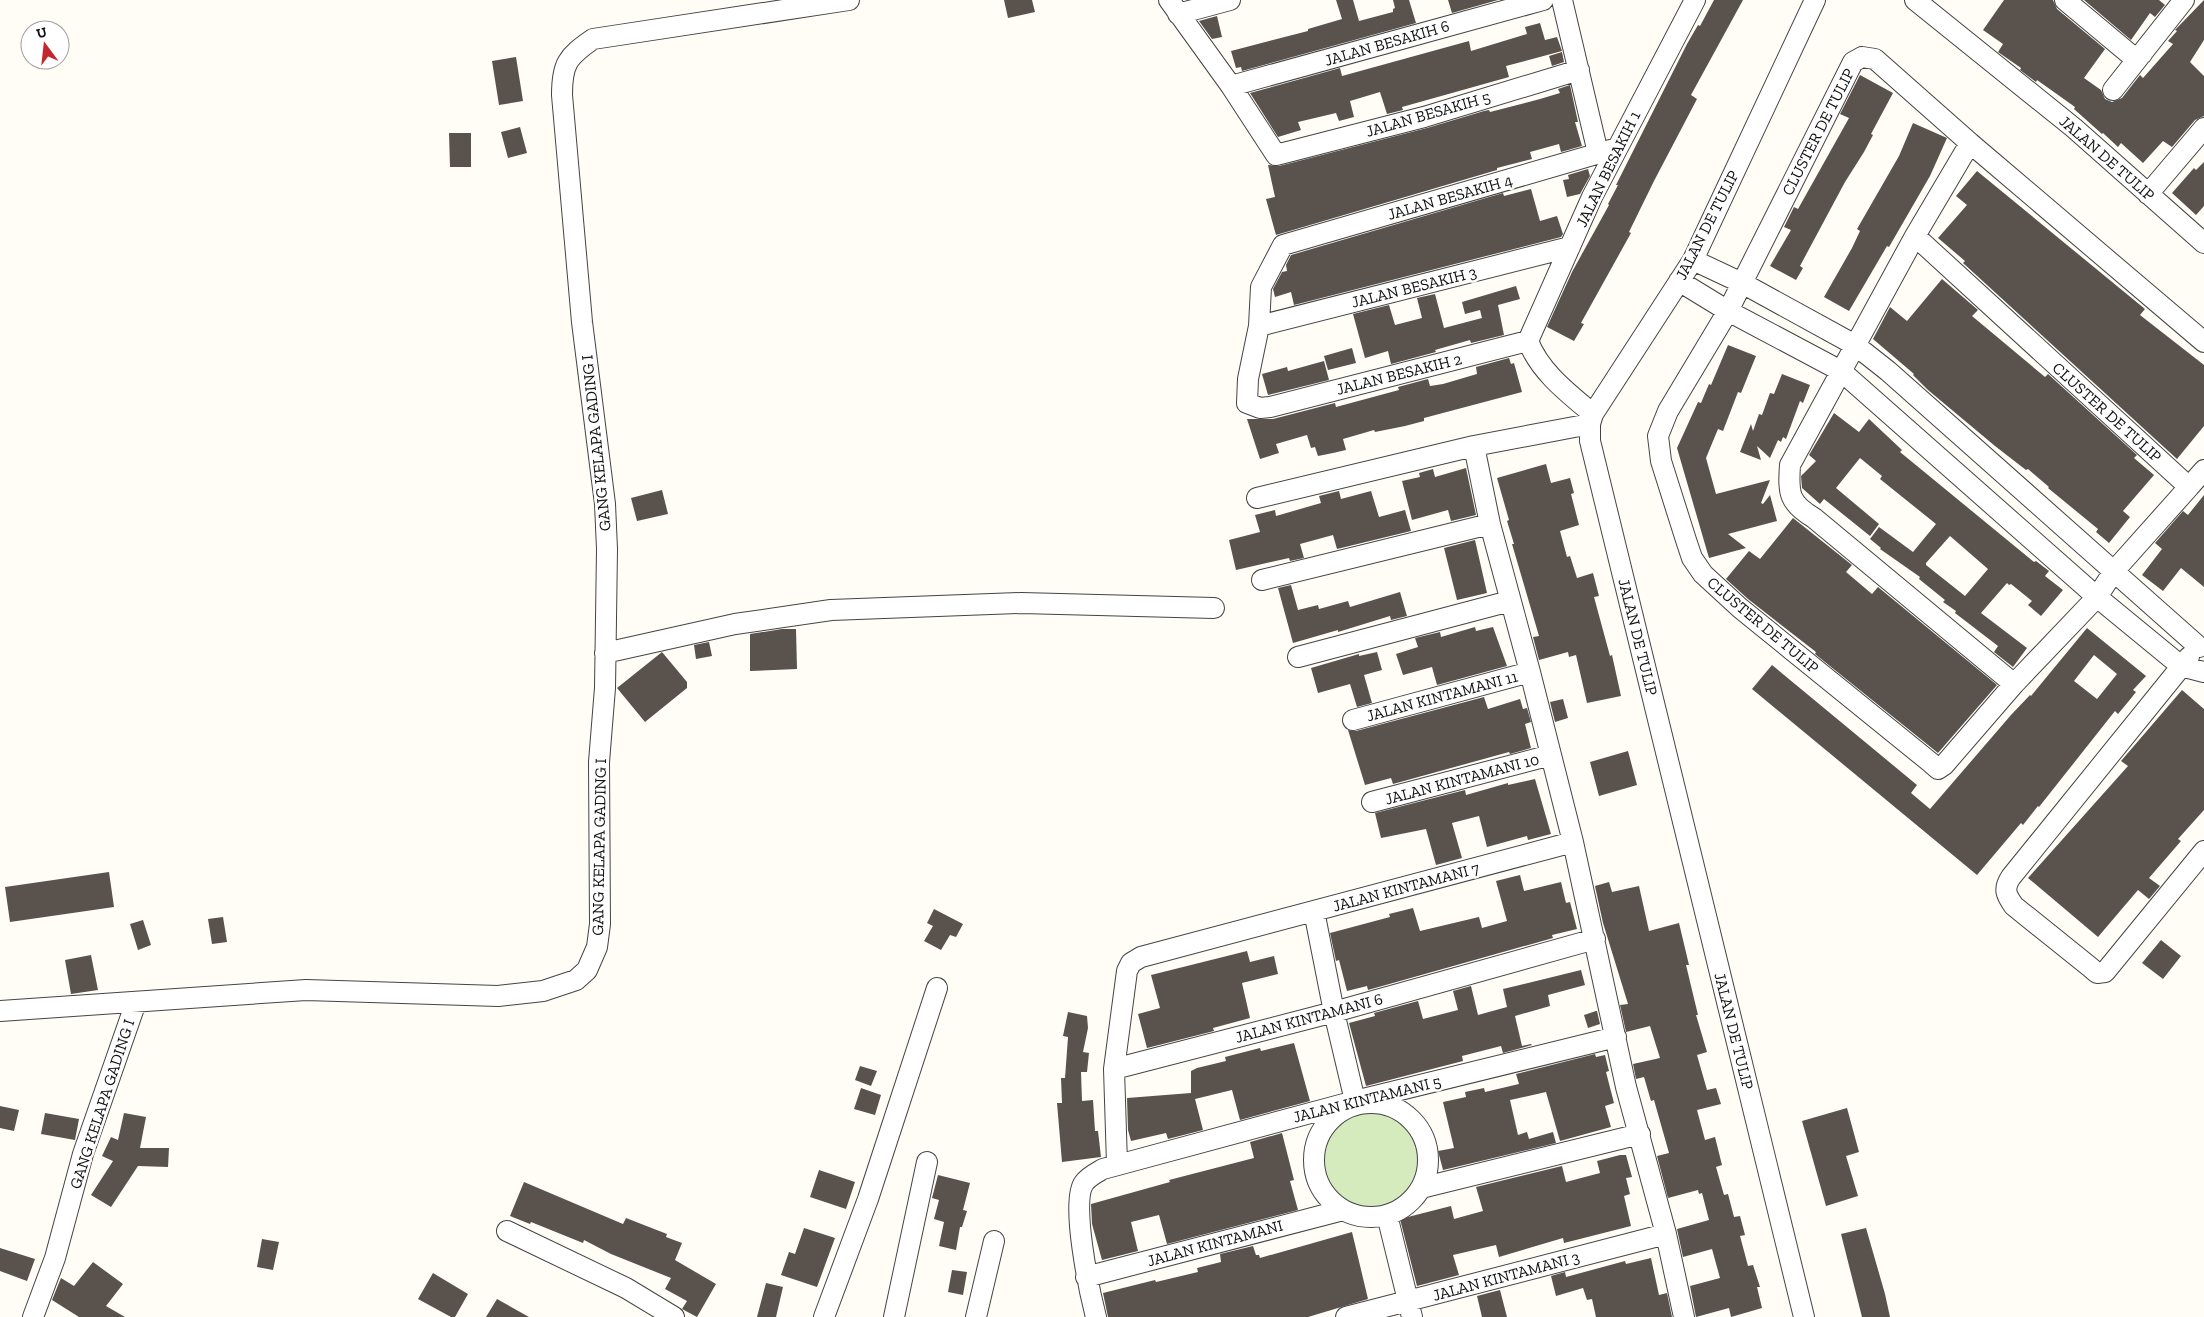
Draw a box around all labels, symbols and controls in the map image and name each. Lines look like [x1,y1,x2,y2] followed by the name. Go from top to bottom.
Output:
[1322,16,1452,70] street label: JALAN BESAKIH 6
[20,20,70,70] north arrow
[35,23,49,42] text: U
[1778,65,1858,199] street label: CLUSTER DE TULIP
[1364,87,1492,141] street label: JALAN BESAKIH 5
[1572,108,1644,230] street label: JALAN BESAKIH 1
[2056,111,2158,205] street label: JALAN DE TULIP
[1671,167,1743,283] street label: JALAN DE TULIP
[1385,170,1515,224] street label: JALAN BESAKIH 4
[1349,262,1479,312] street label: JALAN BESAKIH 3
[1334,349,1464,399] street label: JALAN BESAKIH 2
[577,354,615,532] street label: GANG KELAPA GADING I
[2049,358,2165,466] street label: CLUSTER DE TULIP
[1703,573,1823,677] street label: CLUSTER DE TULIP
[1614,577,1662,697] street label: JALAN DE TULIP
[1364,667,1520,725] street label: JALAN KINTAMANI 11
[1383,749,1541,809] street label: JALAN KINTAMANI 10
[588,758,610,936] street label: GANG KELAPA GADING I
[1331,858,1482,916] street label: JALAN KINTAMANI 7
[1710,971,1758,1091] street label: JALAN DE TULIP
[1233,989,1385,1047] street label: JALAN KINTAMANI 6
[66,1017,138,1191] street label: GANG KELAPA GADING I
[1291,1071,1443,1127] street label: JALAN KINTAMANI 5
[1145,1216,1285,1270] street label: JALAN KINTAMANI
[1431,1247,1582,1305] street label: JALAN KINTAMANI 3

